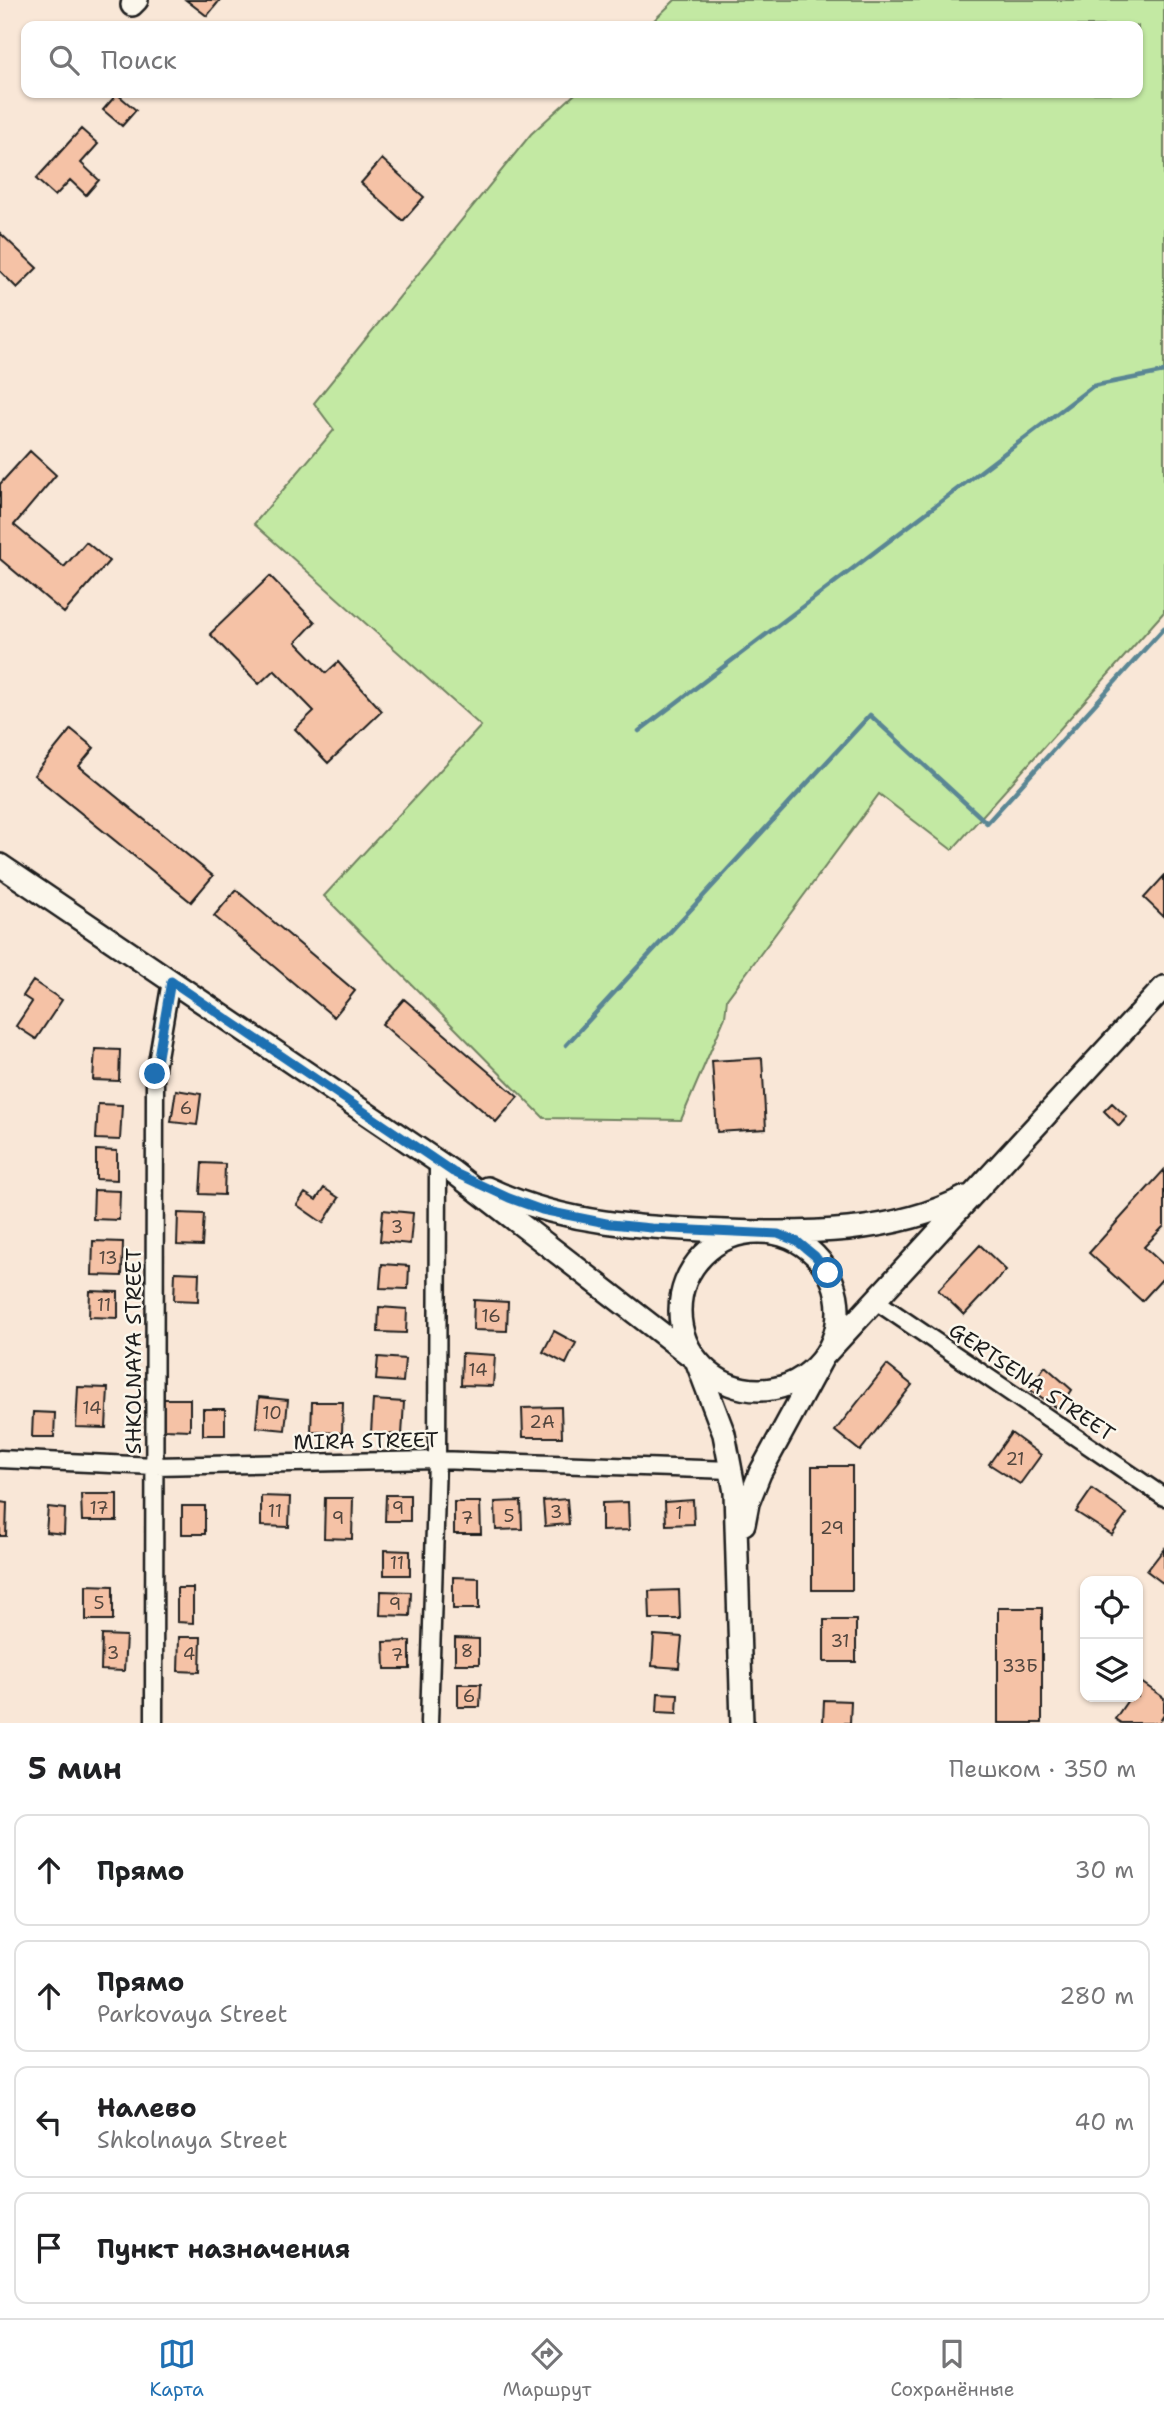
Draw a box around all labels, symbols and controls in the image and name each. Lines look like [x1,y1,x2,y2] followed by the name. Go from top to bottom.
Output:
[21,21,1143,98] search box
[45,41,83,79] icon: search
[101,42,177,77] text: Поиск
[139,1058,170,1089] route end
[180,1096,192,1120] house number: 6
[391,1215,403,1239] house number: 3
[98,1246,118,1270] house number: 13
[120,1248,148,1454] street label: SHKOLNAYA STREET
[812,1257,843,1288] route start
[97,1293,111,1317] house number: 11
[481,1304,501,1328] house number: 16
[944,1316,1120,1448] street label: GERTSENA STREET
[468,1358,488,1382] house number: 14
[82,1396,102,1420] house number: 14
[262,1401,282,1425] house number: 10
[529,1410,555,1434] house number: 2А
[293,1426,439,1456] street label: MIRA STREET
[1005,1447,1025,1471] house number: 21
[89,1496,109,1520] house number: 17
[392,1496,404,1520] house number: 9
[268,1499,282,1523] house number: 11
[550,1500,562,1524] house number: 3
[675,1501,683,1525] house number: 1
[503,1504,515,1528] house number: 5
[332,1506,344,1530] house number: 9
[461,1506,473,1530] house number: 7
[820,1516,844,1540] house number: 29
[390,1551,404,1575] house number: 11
[1080,1576,1143,1702] map controls
[1080,1576,1143,1639] button: locate
[93,1591,105,1615] house number: 5
[389,1592,401,1616] house number: 9
[830,1629,850,1653] house number: 31
[461,1639,473,1663] house number: 8
[1080,1639,1143,1702] button: layers
[107,1641,119,1665] house number: 3
[183,1642,195,1666] house number: 4
[391,1643,403,1667] house number: 7
[1002,1654,1038,1678] house number: 33Б
[463,1684,475,1708] house number: 6
[28,1748,122,1789] text: 5 мин
[949,1754,1136,1784] text: Пешком · 350 m
[30,1851,68,1889] icon: ahead
[97,1853,185,1888] text: Прямо
[1075,1855,1134,1885] text: 30 m
[97,1964,185,1999] text: Прямо
[30,1977,68,2015] icon: ahead
[1059,1981,1134,2011] text: 280 m
[97,1999,287,2029] text: Parkovaya Street
[97,2090,197,2125] text: Налево
[30,2103,68,2141] icon: left
[1074,2107,1134,2137] text: 40 m
[97,2125,287,2155] text: Shkolnaya Street
[30,2229,68,2267] icon: arrive
[97,2231,350,2266] text: Пункт назначения
[149,2335,204,2402] tab: Карта
[503,2335,591,2402] tab: Маршрут
[890,2335,1015,2402] tab: Сохранённые

